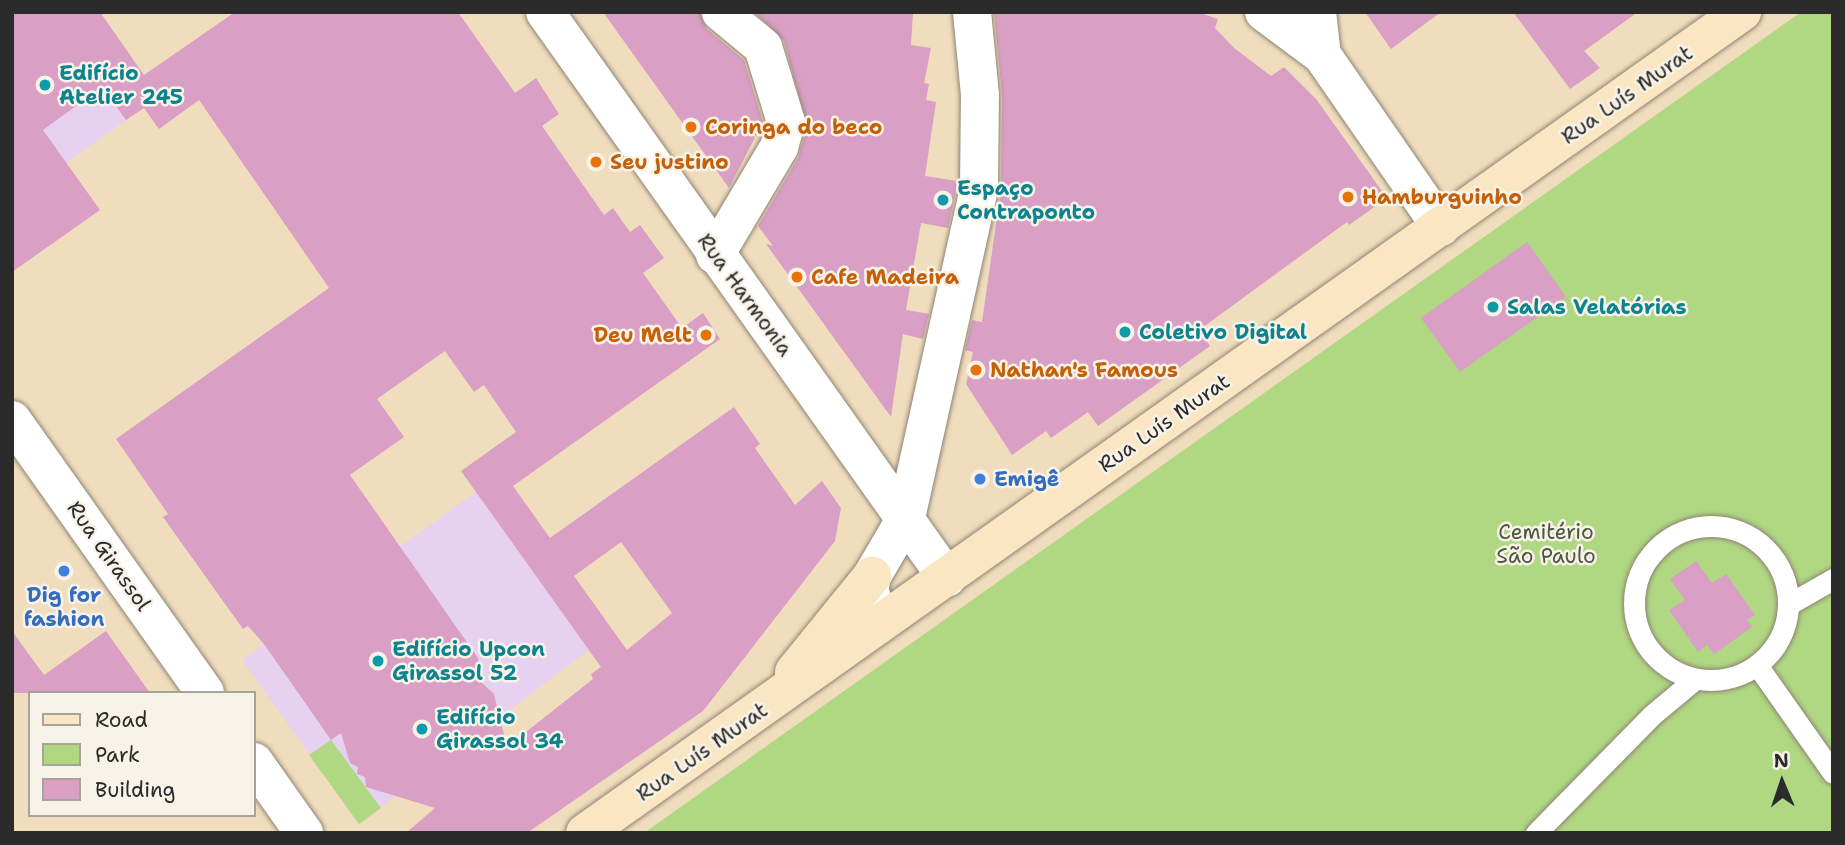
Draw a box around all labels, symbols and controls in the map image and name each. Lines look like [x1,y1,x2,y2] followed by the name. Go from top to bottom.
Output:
[1557,40,1697,150] street label: Rua Luís Murat
[59,60,183,110] place label: Edifício Atelier 245
[37,77,53,93] marker: Edifício Atelier 245
[705,114,882,140] place label: Coringa do beco
[683,119,699,135] marker: Coringa do beco
[610,149,729,175] place label: Seu justino
[588,154,604,170] marker: Seu justino
[957,175,1095,225] place label: Espaço Contraponto
[1362,184,1522,210] place label: Hamburguinho
[1340,189,1356,205] marker: Hamburguinho
[935,192,951,208] marker: Espaço Contraponto
[692,229,798,361] street label: Rua Harmonia
[811,264,959,290] place label: Cafe Madeira
[789,269,805,285] marker: Cafe Madeira
[1507,294,1686,320] place label: Salas Velatórias
[1485,299,1501,315] marker: Salas Velatórias
[1139,319,1307,345] place label: Coletivo Digital
[594,322,692,348] place label: Deu Melt
[1117,324,1133,340] marker: Coletivo Digital
[698,327,714,343] marker: Deu Melt
[990,357,1178,383] place label: Nathan's Famous
[968,362,984,378] marker: Nathan's Famous
[1094,368,1234,478] street label: Rua Luís Murat
[994,466,1059,492] place label: Emigê
[972,471,988,487] marker: Emigê
[62,496,156,616] street label: Rua Girassol
[1496,519,1596,569] park label: Cemitério São Paulo
[56,563,72,579] marker: Dig for fashion
[24,582,104,632] place label: Dig for fashion
[392,636,545,686] place label: Edifício Upcon Girassol 52
[370,653,386,669] marker: Edifício Upcon Girassol 52
[28,691,256,817] legend
[632,697,772,807] street label: Rua Luís Murat
[436,704,563,754] place label: Edifício Girassol 34
[95,706,148,734] text: Road
[414,721,430,737] marker: Edifício Girassol 34
[95,741,140,769] text: Park
[1747,747,1817,817] north arrow
[1773,748,1789,773] text: N
[95,776,175,804] text: Building

